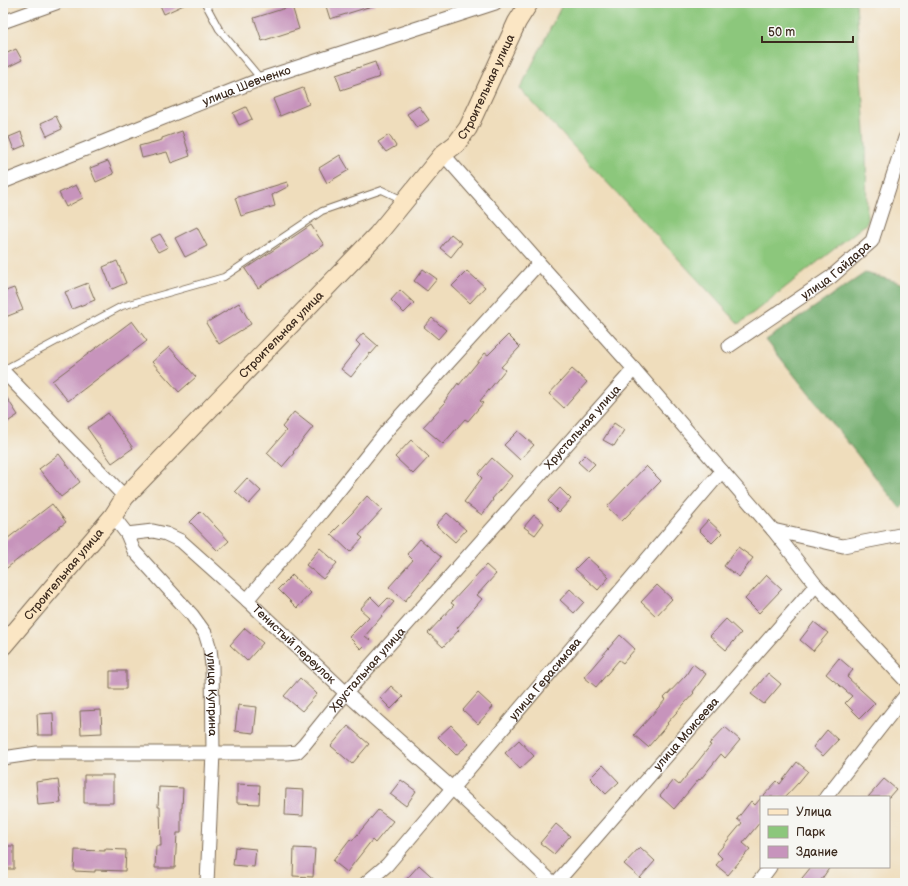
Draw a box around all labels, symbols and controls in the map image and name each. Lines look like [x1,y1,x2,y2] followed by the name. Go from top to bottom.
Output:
[762,18,853,44] scale bar
[768,25,795,40] text: 50 m
[454,32,518,143] street label: Строительная улица
[200,62,293,109] street label: улица Шевченко
[798,238,874,303] street label: улица Гайдара
[236,288,327,382] street label: Строительная улица
[541,382,624,472] street label: Хрустальная улица
[21,525,107,623] street label: Строительная улица
[249,601,340,688] street label: Тенистый переулок
[326,624,409,715] street label: Хрустальная улица
[506,634,585,723] street label: улица Герасимова
[203,651,220,736] street label: улица Куприна
[650,694,722,773] street label: улица Моисеева
[760,796,890,868] legend
[796,805,832,820] text: Улица
[796,825,826,840] text: Парк
[796,845,838,860] text: Здание

